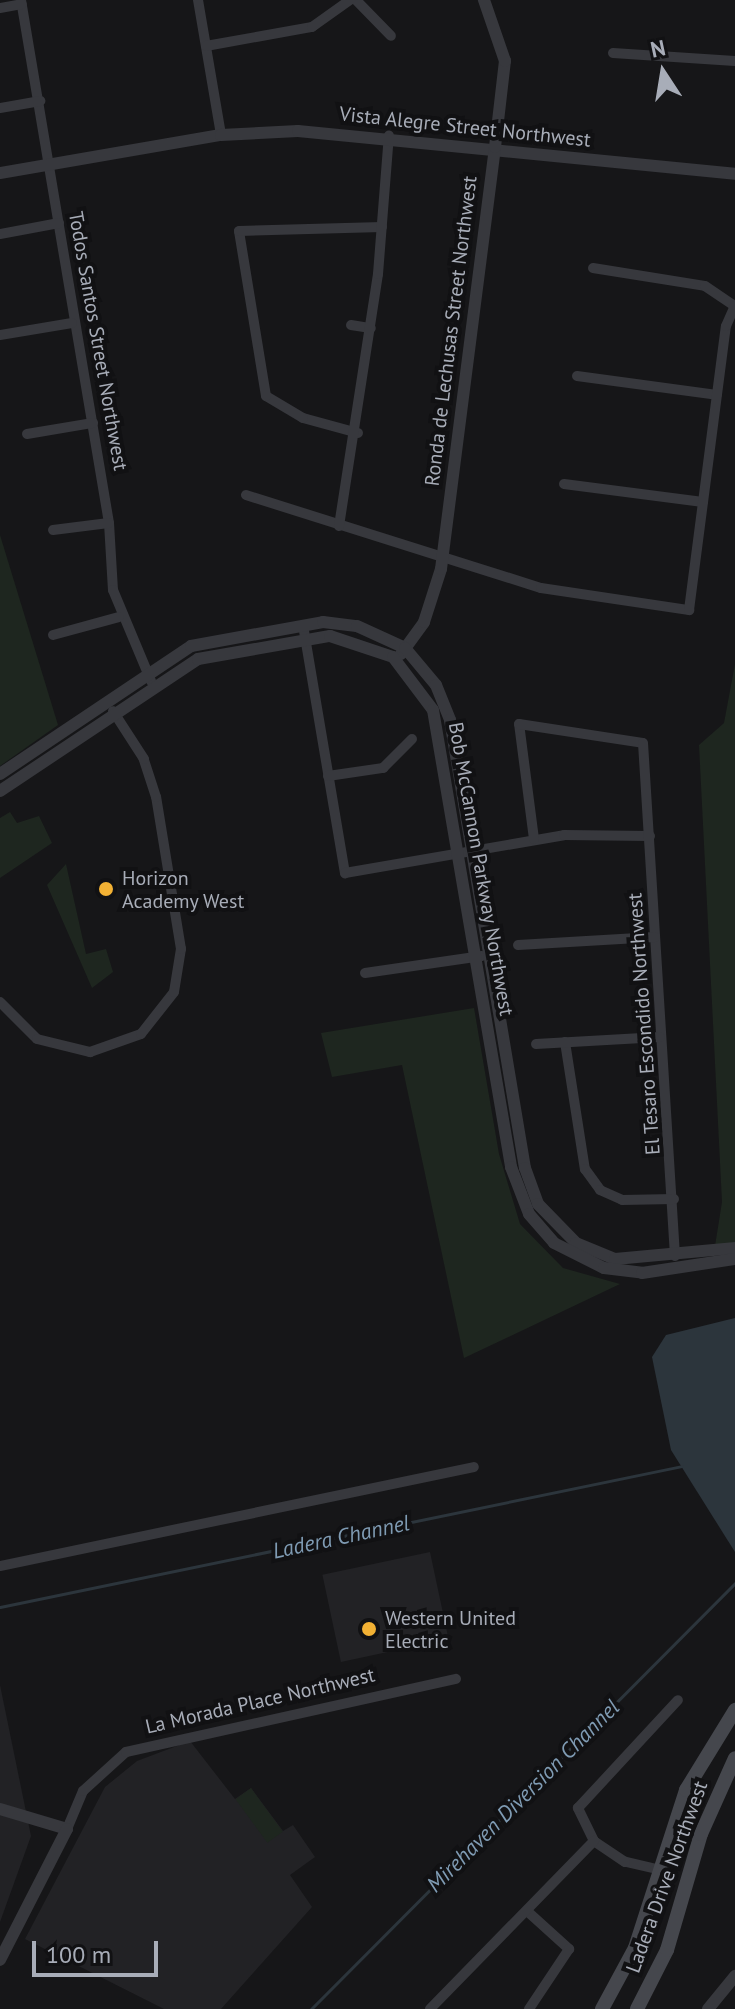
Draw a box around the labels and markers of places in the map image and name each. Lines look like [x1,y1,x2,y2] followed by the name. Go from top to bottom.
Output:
[122,866,245,913] place label: Horizon Academy West
[97,880,115,898] marker: Horizon Academy West
[385,1606,516,1653] place label: Western United Electric
[360,1620,378,1638] marker: Western United Electric

